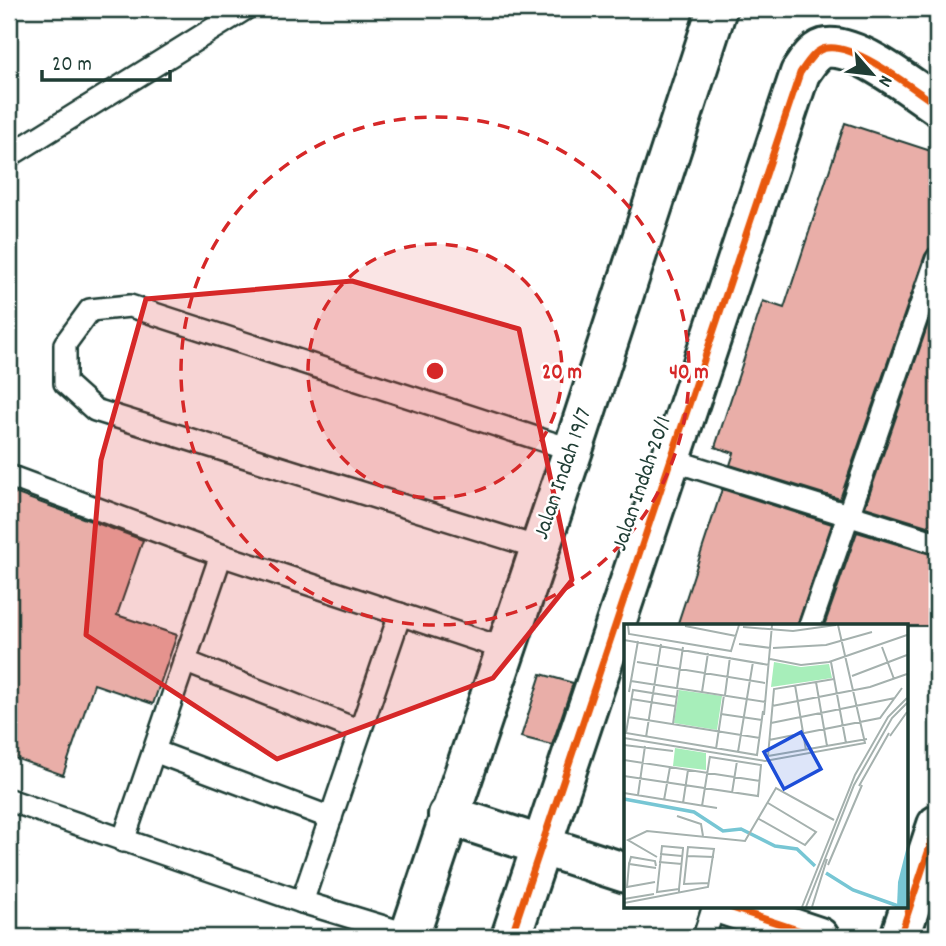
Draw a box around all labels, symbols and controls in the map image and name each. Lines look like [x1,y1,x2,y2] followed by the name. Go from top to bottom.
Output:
[42,38,170,82] scale bar
[838,38,908,108] north arrow
[52,51,92,81] text: 20 m
[870,70,898,91] text: N
[423,359,447,383] centre of rings
[542,359,582,389] text: 20 m
[669,359,709,389] text: 40 m
[526,404,602,544] street label: Jalan Indah 19/7
[605,412,681,556] street label: Jalan Indah 20/1
[624,624,908,908] inset map

